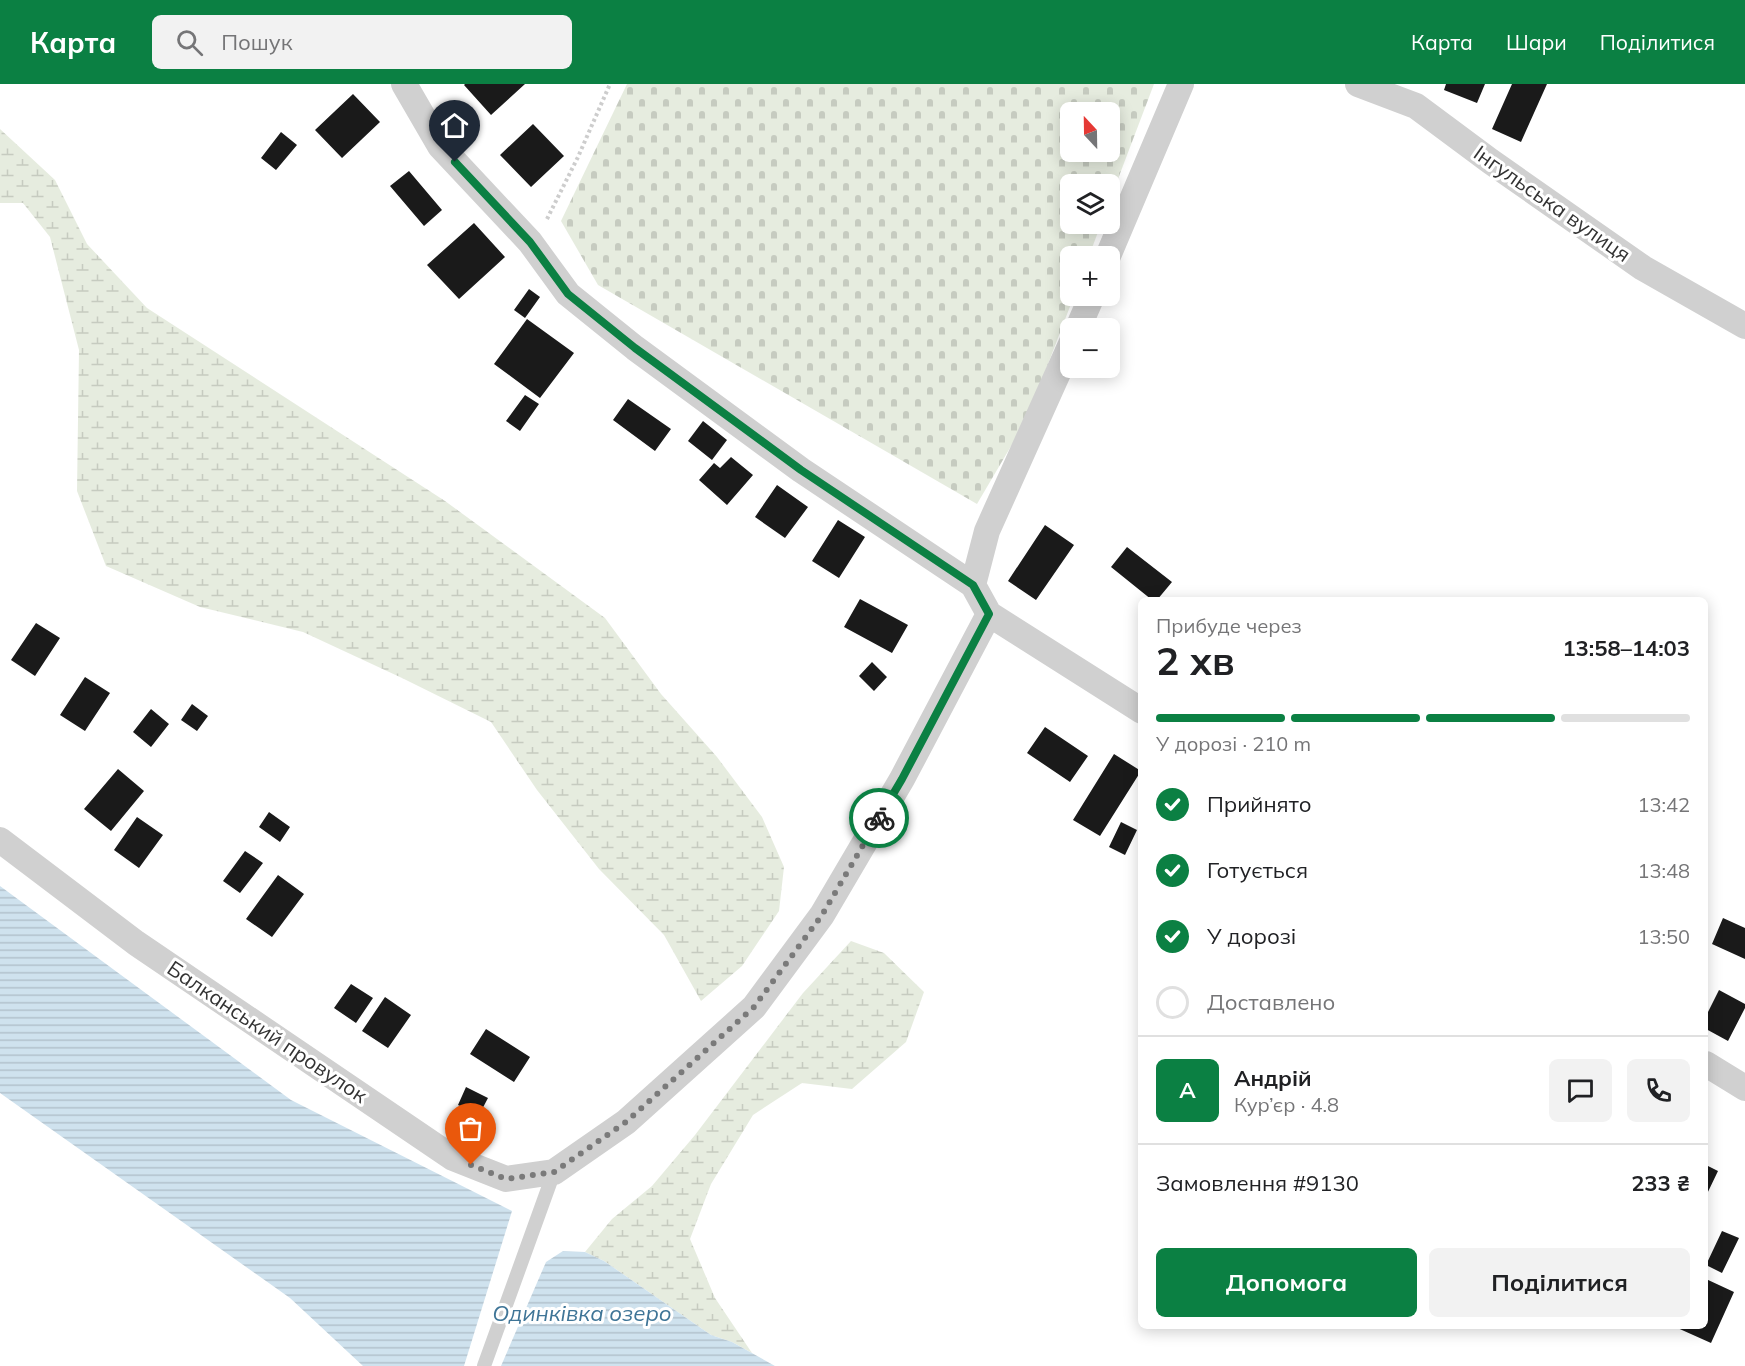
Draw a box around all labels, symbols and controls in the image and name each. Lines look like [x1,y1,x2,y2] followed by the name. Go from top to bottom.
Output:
[152,15,572,69] search box
[30,25,116,60] text: Карта
[173,26,206,59] icon: search
[221,28,292,56] text: Пошук
[1411,29,1473,55] text: Карта
[1506,29,1567,55] text: Шари
[1600,29,1715,55] text: Поділитися
[429,100,480,162] pin
[1060,102,1120,162] north arrow
[1060,102,1120,378] map controls
[438,109,471,142] icon: home
[1469,139,1636,267] street label: Інгульська вулиця
[1060,174,1120,234] button: layers
[1060,246,1120,306] button: +
[1060,318,1120,378] button: −
[1156,613,1302,638] text: Прибуде через
[1562,634,1690,662] text: 13:58–14:03
[1156,636,1235,685] text: 2 хв
[1156,731,1311,756] text: У дорозі · 210 m
[849,788,909,848] courier
[1156,788,1189,821] icon: check
[1207,790,1311,818] text: Прийнято
[1637,792,1690,817] text: 13:42
[863,802,896,835] icon: bike
[1156,854,1189,887] icon: check
[1207,856,1308,884] text: Готується
[1637,858,1690,883] text: 13:48
[1156,920,1189,953] icon: check
[1207,922,1296,950] text: У дорозі
[1637,924,1690,949] text: 13:50
[163,954,373,1108] street label: Балканський провулок
[1207,988,1335,1016] text: Доставлено
[1549,1059,1612,1122] button: chat
[1627,1059,1690,1122] button: phone
[1234,1064,1312,1092] text: Андрій
[1179,1076,1196,1104] text: А
[1234,1092,1339,1117] text: Кур’єр · 4.8
[445,1103,496,1165] pin
[454,1112,487,1145] icon: bag
[1156,1169,1359,1197] text: Замовлення #9130
[1631,1169,1690,1197] text: 233 ₴
[1156,1248,1417,1317] button: Допомога
[1429,1248,1690,1317] button: Поділитися
[492,1299,672,1327] water label: Одинківка озеро

